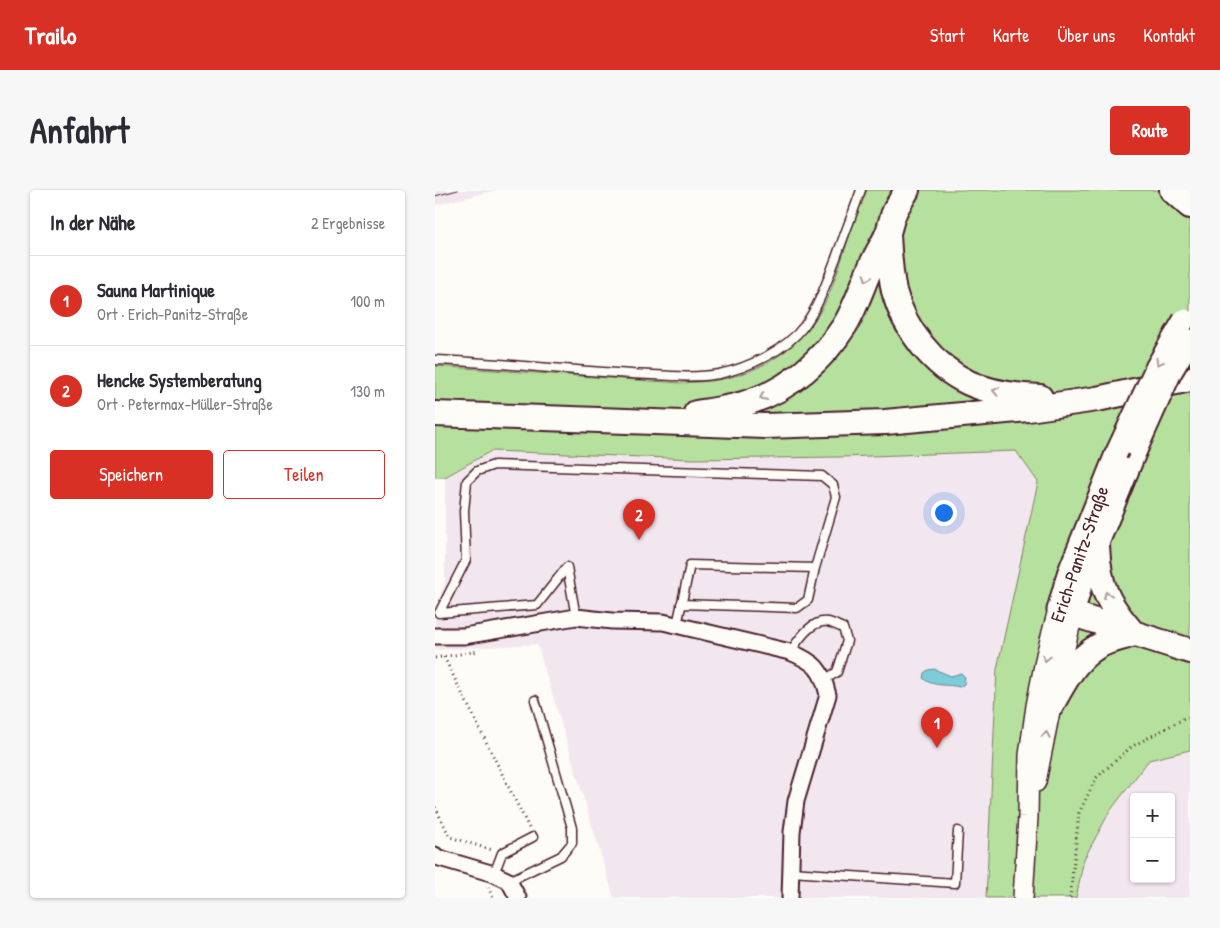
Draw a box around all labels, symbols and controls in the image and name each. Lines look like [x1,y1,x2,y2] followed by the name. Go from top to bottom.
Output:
[25,19,76,51] text: Trailo
[930,23,965,48] text: Start
[993,23,1029,48] text: Karte
[1057,23,1115,48] text: Über uns
[1143,23,1195,48] text: Kontakt
[1110,106,1190,155] button: Route
[30,107,129,154] text: Anfahrt
[50,208,135,237] text: In der Nähe
[311,212,385,234] text: 2 Ergebnisse
[863,273,873,281] one-way arrow
[97,277,215,303] text: Sauna Martinique
[63,290,69,312] text: 1
[350,290,385,312] text: 100 m
[97,303,248,325] text: Ort · Erich-Panitz-Straße
[1156,357,1166,366] one-way arrow
[97,367,262,393] text: Hencke Systemberatung
[62,380,70,402] text: 2
[350,380,385,402] text: 130 m
[991,386,1000,397] one-way arrow
[759,390,768,401] one-way arrow
[97,393,273,415] text: Ort · Petermax-Müller-Straße
[50,450,213,499] button: Speichern
[223,450,385,499] button: Teilen
[1044,482,1115,626] street label: Erich-Panitz-Straße
[623,499,655,540] pin: 2
[931,500,957,526] your location
[1102,591,1112,599] one-way arrow
[1041,653,1052,662] one-way arrow
[921,707,953,748] pin: 1
[1040,731,1050,740] one-way arrow
[1130,793,1175,883] map controls
[1130,793,1175,838] button: +
[1130,838,1175,883] button: −

